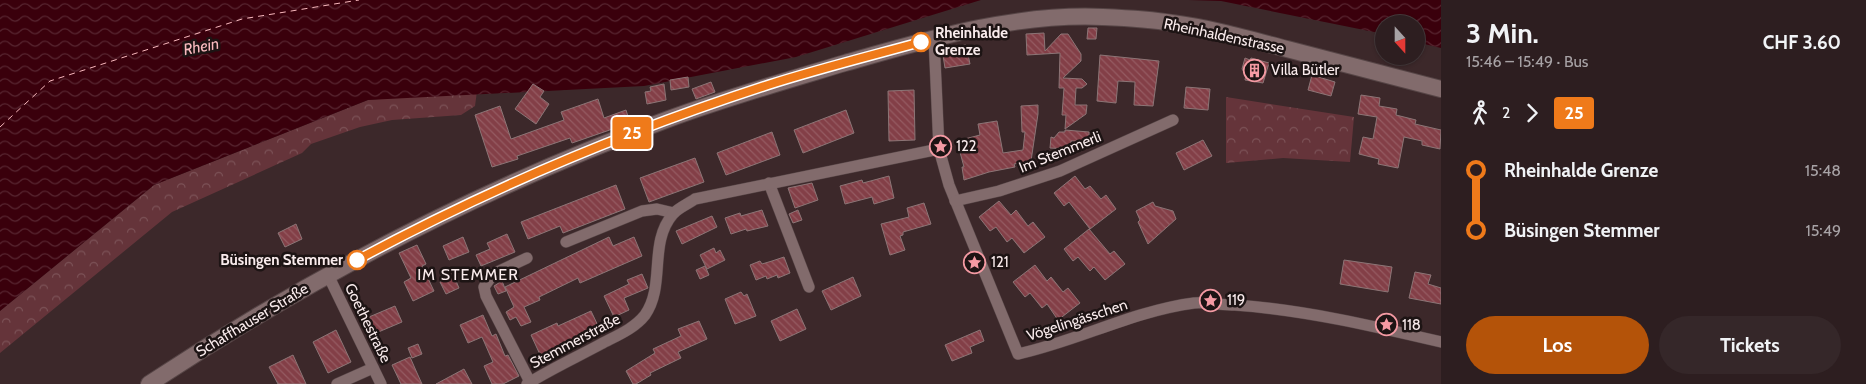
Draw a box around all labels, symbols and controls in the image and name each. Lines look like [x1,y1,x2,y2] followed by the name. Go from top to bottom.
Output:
[1162,14,1286,58] street label: Rheinhaldenstrasse
[1375,15,1425,65] north arrow
[1375,15,1425,65] map controls
[1466,16,1539,50] text: 3 Min.
[935,24,1008,59] place label: Rheinhalde Grenze
[1763,31,1841,54] text: CHF 3.60
[911,32,931,52] marker: Rheinhalde Grenze
[182,34,221,59] water label: Rhein
[1466,52,1588,71] text: 15:46 – 15:49 · Bus
[1243,58,1267,82] building icon: Villa Bütler
[1271,61,1340,79] place label: Villa Bütler
[1466,99,1494,127] icon: walk
[1518,99,1546,127] icon: forward
[1564,102,1584,124] text: 25
[1502,103,1510,122] text: 2
[610,117,654,149] line badge: 25
[622,122,642,144] text: 25
[1016,127,1104,177] street label: Im Stemmerli
[928,134,952,158] place icon: 122
[956,137,977,155] place label: 122
[1504,159,1658,182] text: Rheinhalde Grenze
[1805,161,1841,180] text: 15:48
[1504,219,1660,242] text: Büsingen Stemmer
[1805,221,1841,240] text: 15:49
[347,250,367,270] marker: Büsingen Stemmer
[963,250,987,274] place icon: 121
[220,251,343,269] place label: Büsingen Stemmer
[991,253,1009,271] place label: 121
[417,265,519,284] district label: IM STEMMER
[193,279,312,361] street label: Schaffhauser Straße
[341,280,395,366] street label: Goethestraße
[1199,288,1223,312] place icon: 119
[1227,291,1245,309] place label: 119
[1024,295,1130,345] street label: Vögelingässchen
[527,310,623,372] street label: Stemmerstraße
[1374,313,1398,337] place icon: 118
[1402,316,1421,334] place label: 118
[1466,316,1649,374] button: Los
[1659,316,1841,374] button: Tickets

